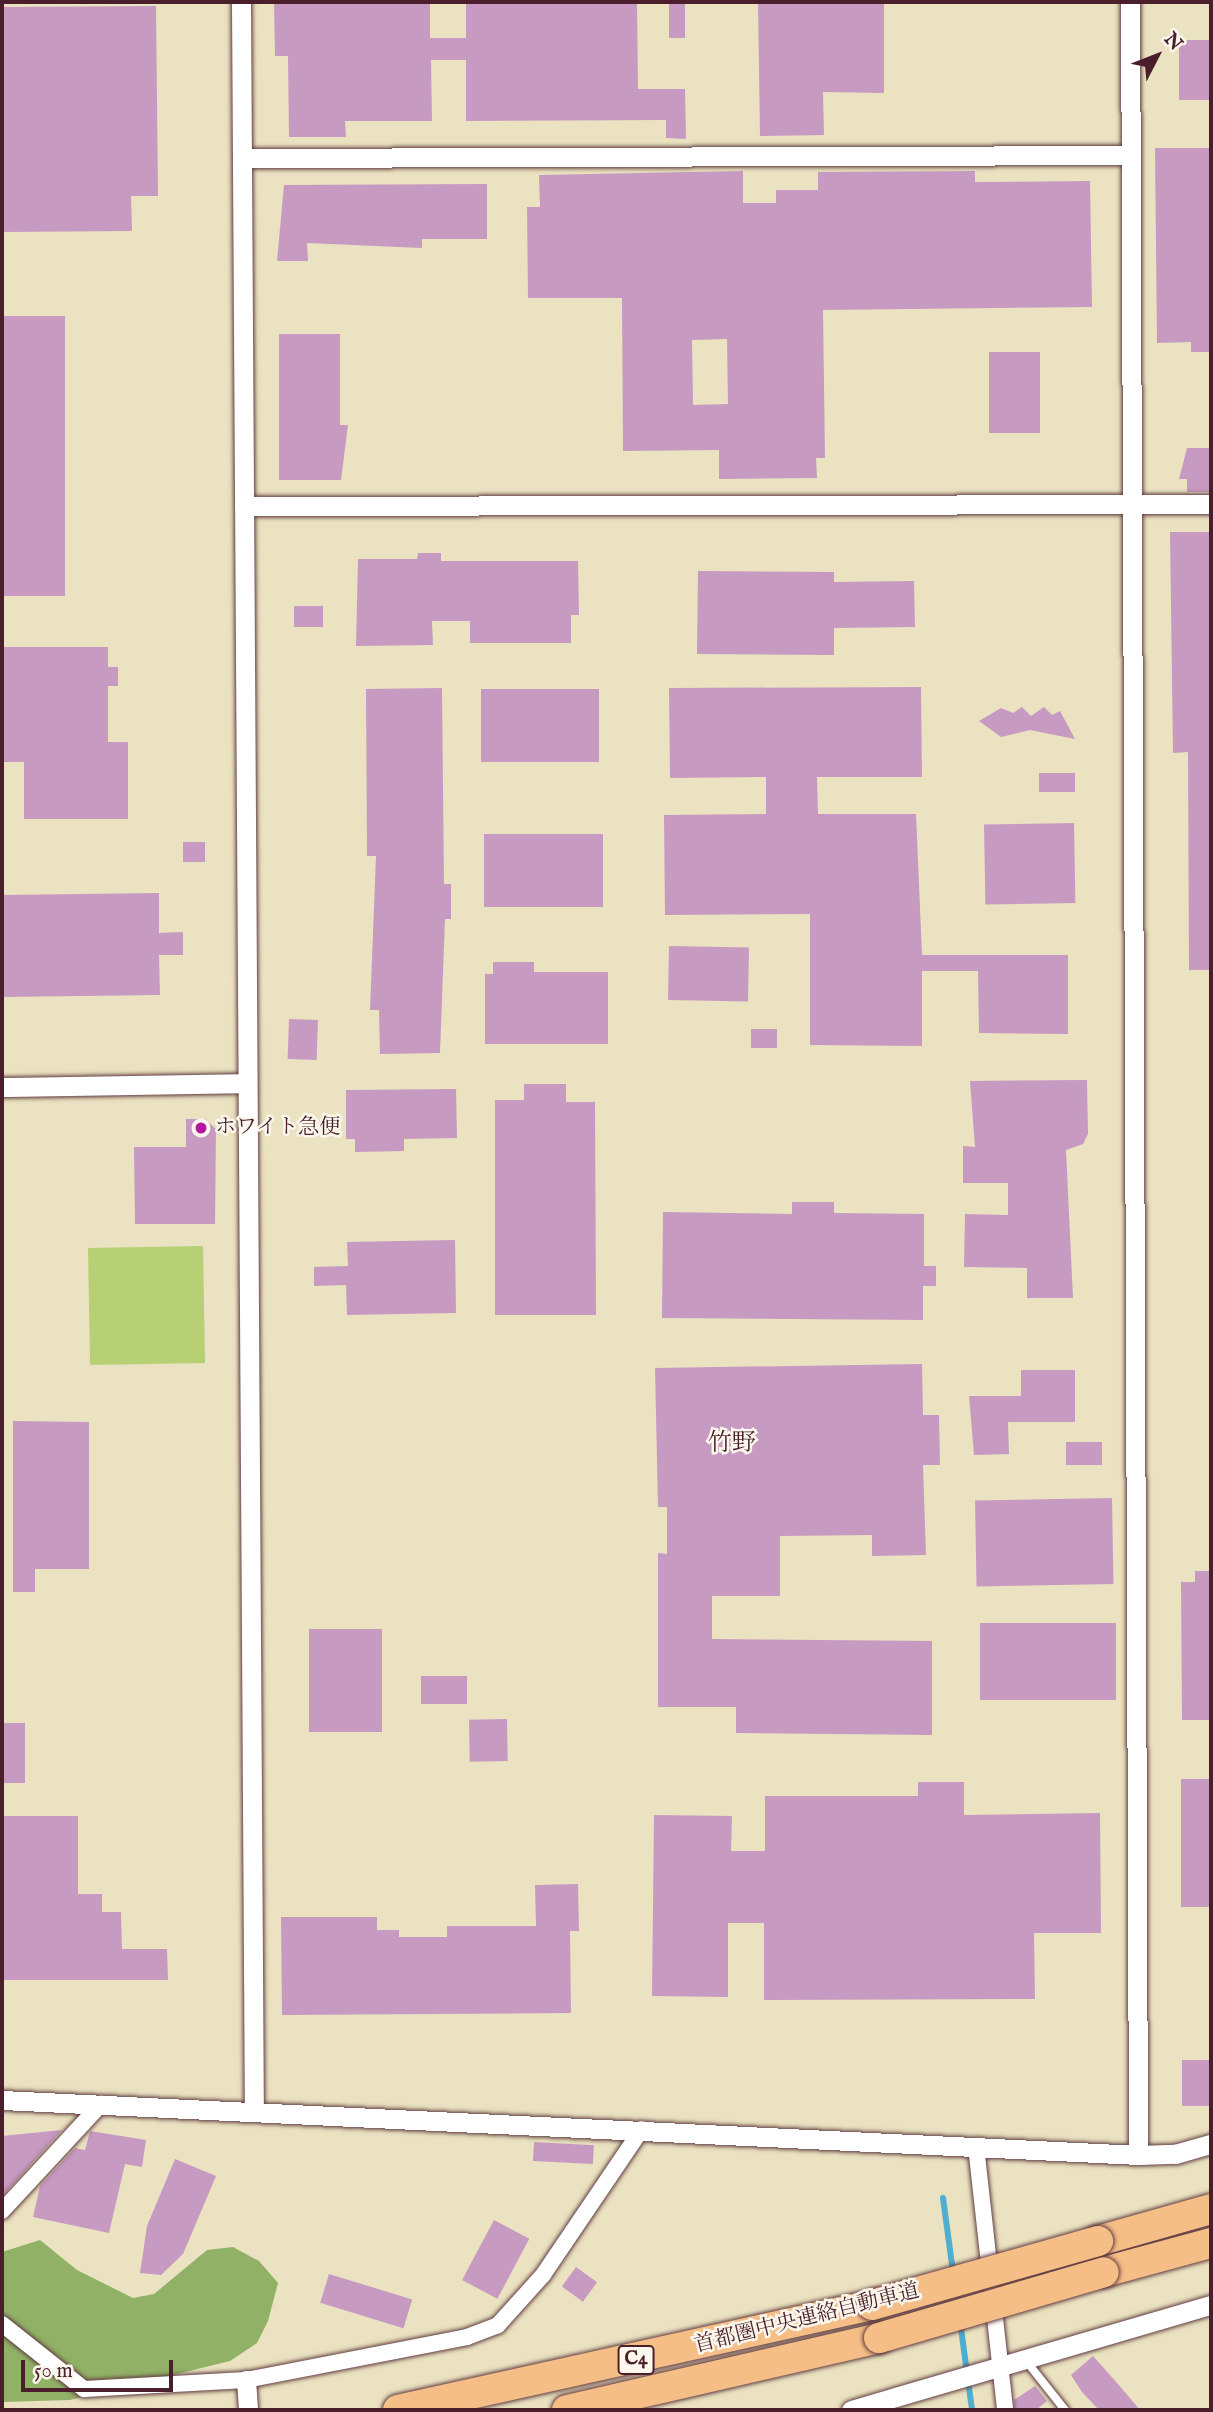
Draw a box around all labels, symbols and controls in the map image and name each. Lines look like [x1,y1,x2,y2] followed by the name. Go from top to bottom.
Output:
[1122,21,1192,91] north arrow
[1158,28,1187,56] text: N
[215,1115,341,1141] place label: ホワイト急便
[193,1120,209,1136] marker: ホワイト急便
[708,1430,756,1458] district label: 竹野
[692,2279,922,2359] street label: 首都圏中央連絡自動車道
[617,2344,655,2376] road number: C4
[24,2346,177,2390] scale bar
[34,2358,73,2385] text: 50 m

